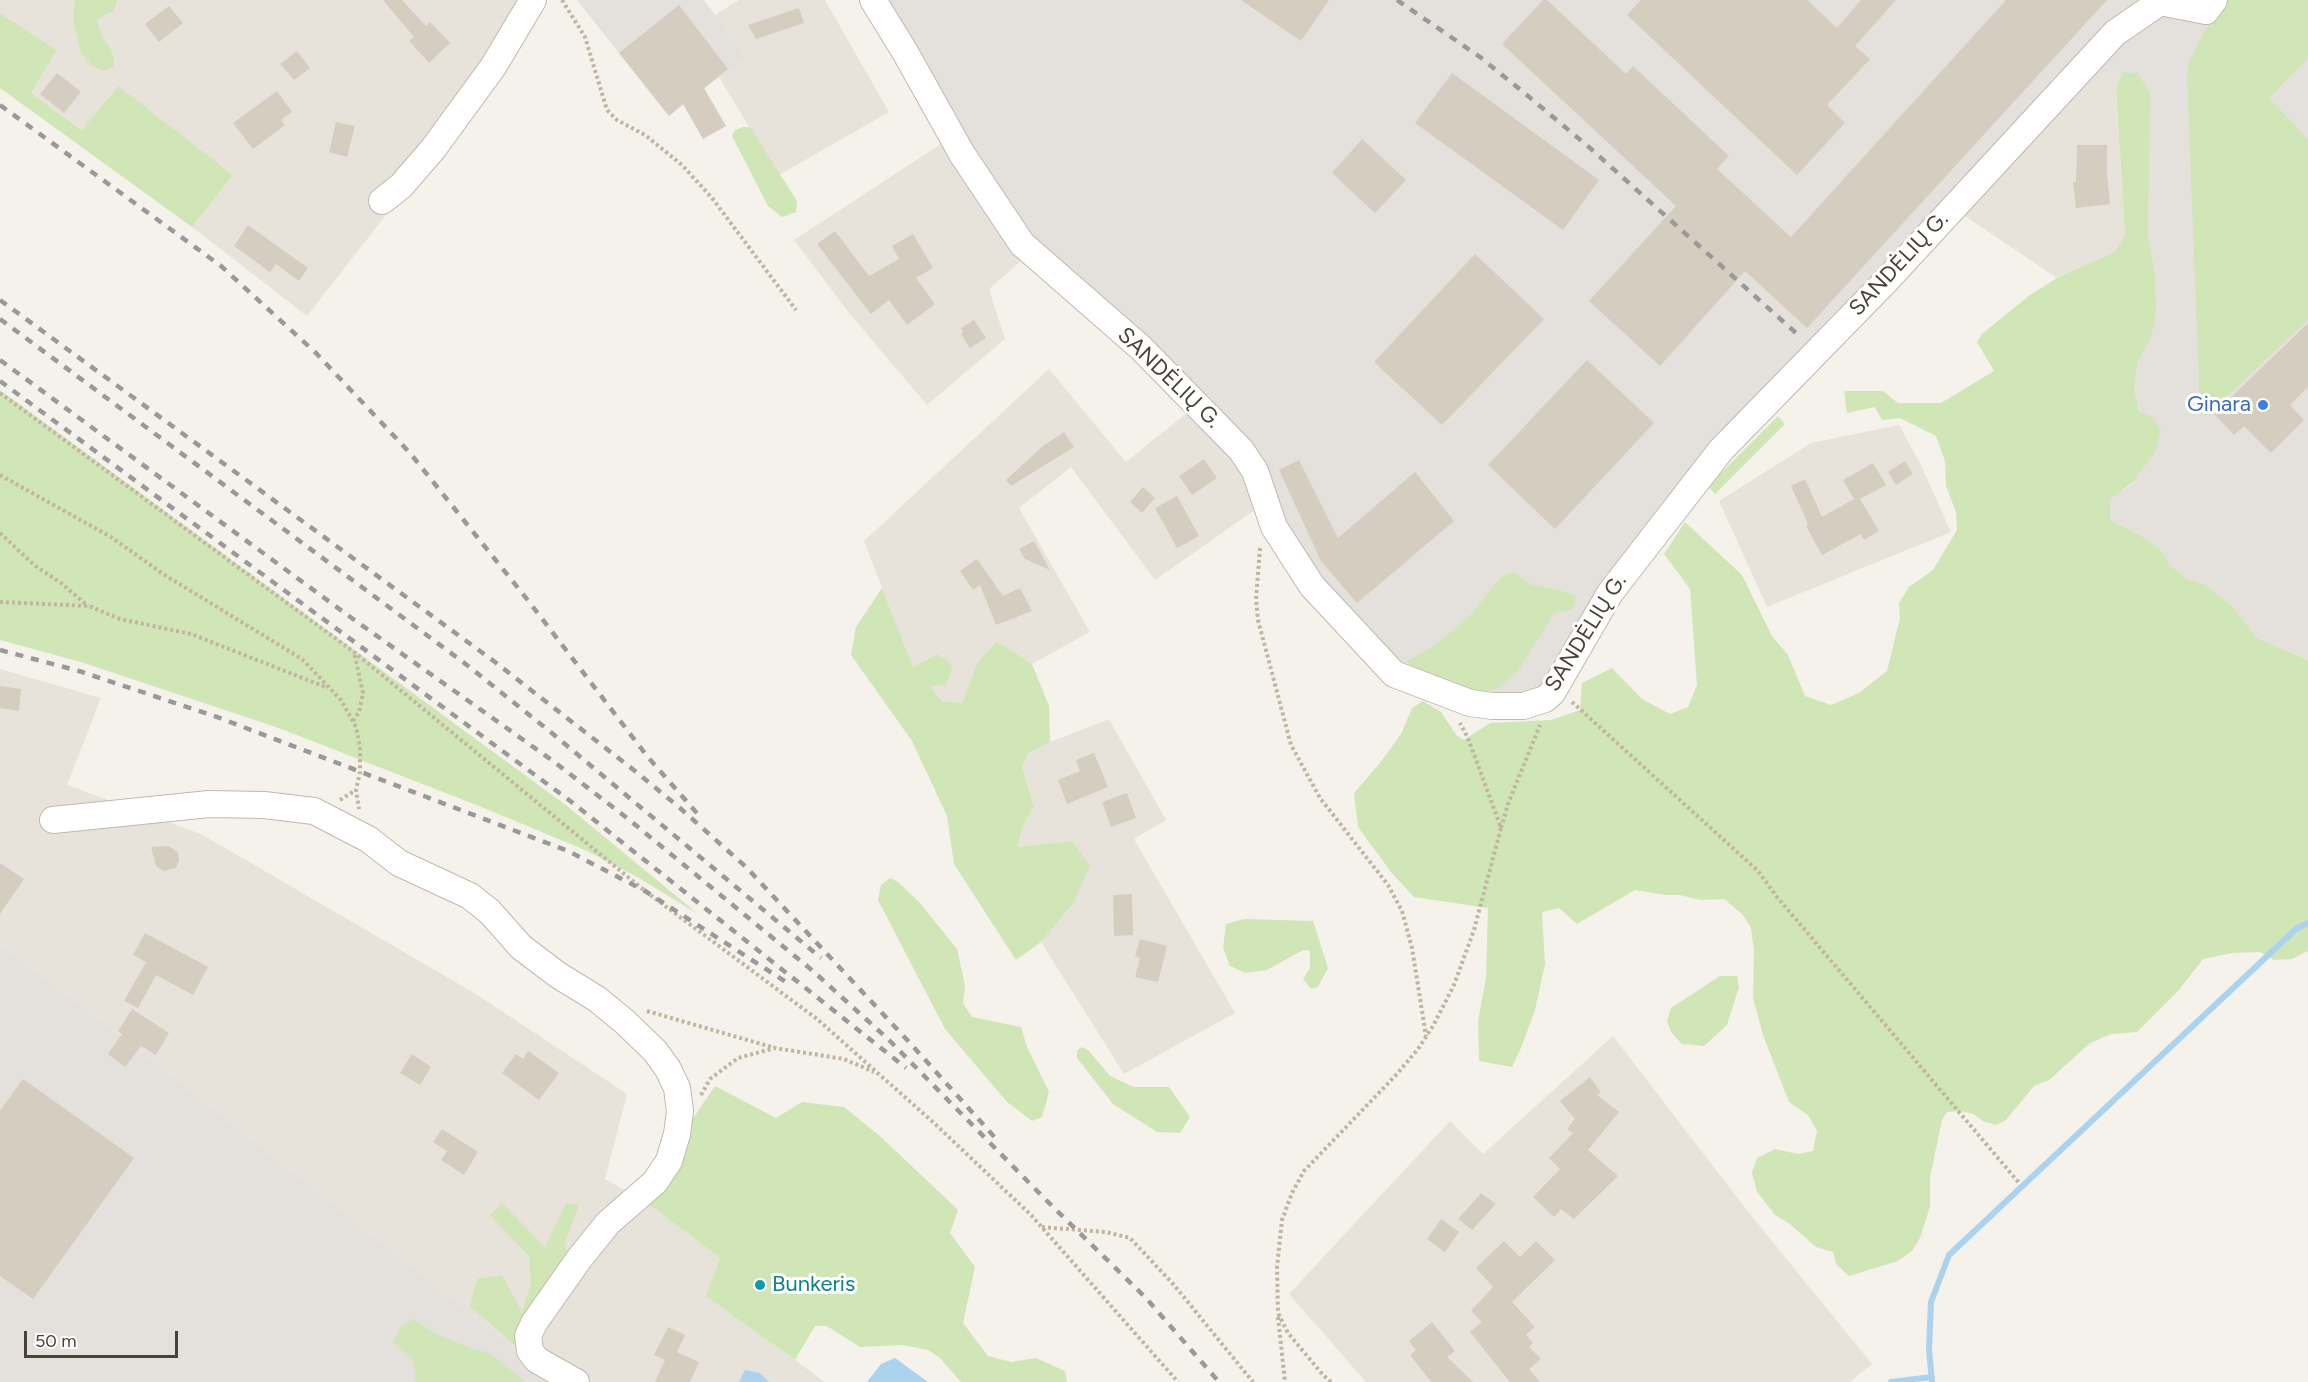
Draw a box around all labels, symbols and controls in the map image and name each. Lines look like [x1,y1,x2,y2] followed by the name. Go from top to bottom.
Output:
[1844,206,1954,322] street label: SANDĖLIŲ G.
[1112,322,1226,434] street label: SANDĖLIŲ G.
[2187,392,2251,418] place label: Ginara
[2256,398,2270,412] marker: Ginara
[1539,569,1633,697] street label: SANDĖLIŲ G.
[772,1272,855,1298] place label: Bunkeris
[753,1278,767,1292] marker: Bunkeris
[27,1319,182,1357] scale bar
[35,1330,77,1352] text: 50 m

